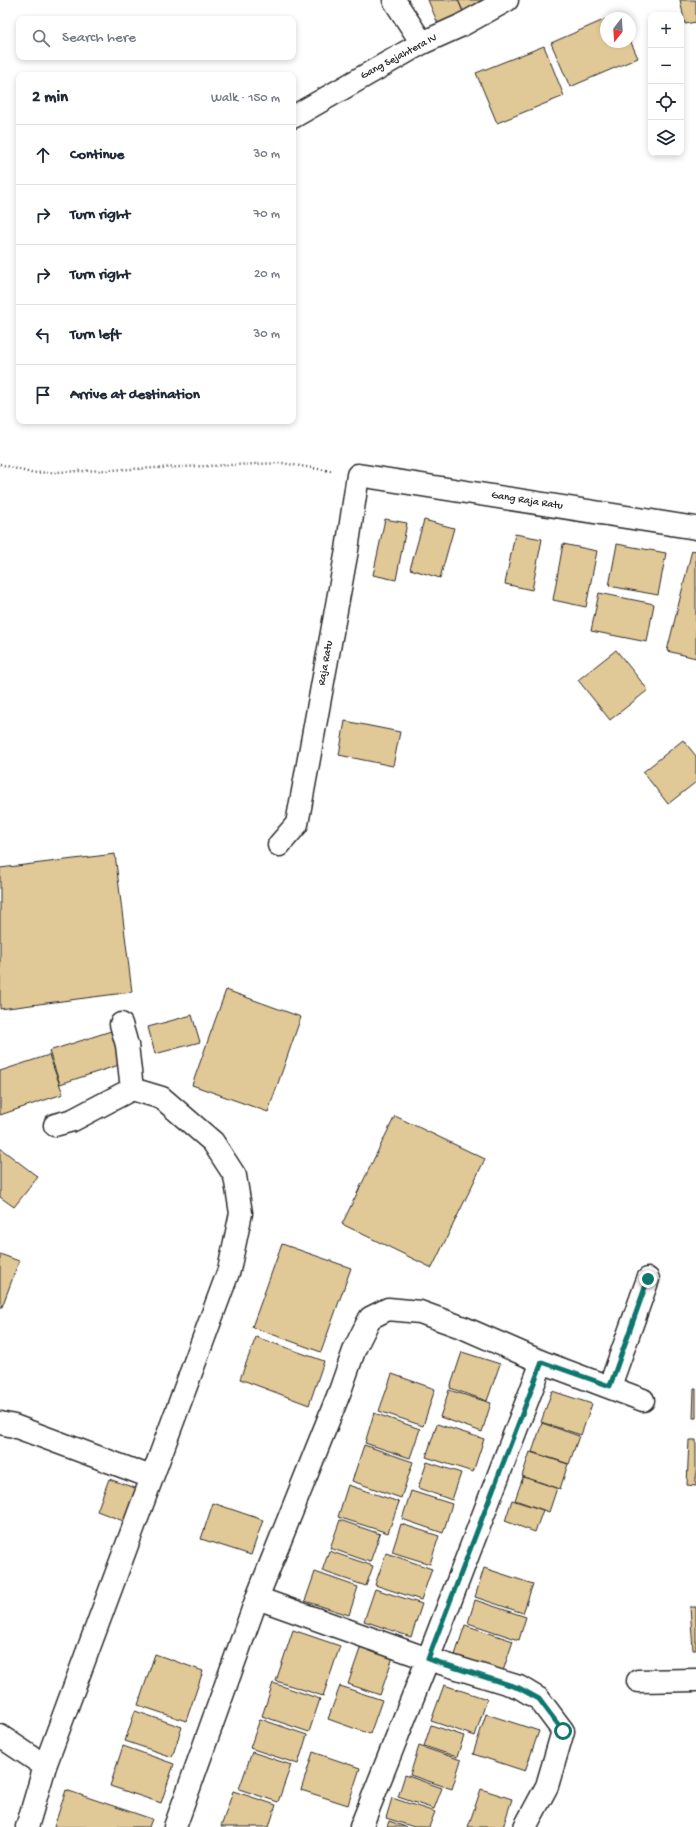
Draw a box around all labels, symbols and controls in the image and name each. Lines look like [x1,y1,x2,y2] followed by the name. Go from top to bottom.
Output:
[600,12,636,48] north arrow
[648,12,684,156] map controls
[648,12,684,48] button: +
[16,16,296,60] search box
[30,27,52,49] icon: search
[62,29,136,47] text: Search here
[359,32,439,82] street label: Gang Sejahtera IV
[648,48,684,84] button: −
[648,84,684,120] button: locate
[32,88,68,108] text: 2 min
[211,91,280,106] text: Walk · 150 m
[648,120,684,156] button: layers
[32,144,54,166] icon: ahead
[70,146,124,164] text: Continue
[254,147,280,162] text: 30 m
[32,204,54,226] icon: right
[70,206,130,224] text: Turn right
[254,207,280,222] text: 70 m
[32,264,54,286] icon: right
[70,266,130,284] text: Turn right
[254,267,280,282] text: 20 m
[32,324,54,346] icon: left
[70,326,121,344] text: Turn left
[254,327,280,342] text: 30 m
[32,384,54,406] icon: arrive
[70,386,200,404] text: Arrive at destination
[490,489,564,513] street label: Gang Raja Ratu
[316,640,336,686] street label: Raja Ratu
[639,1270,657,1288] route end
[554,1722,572,1740] route start

